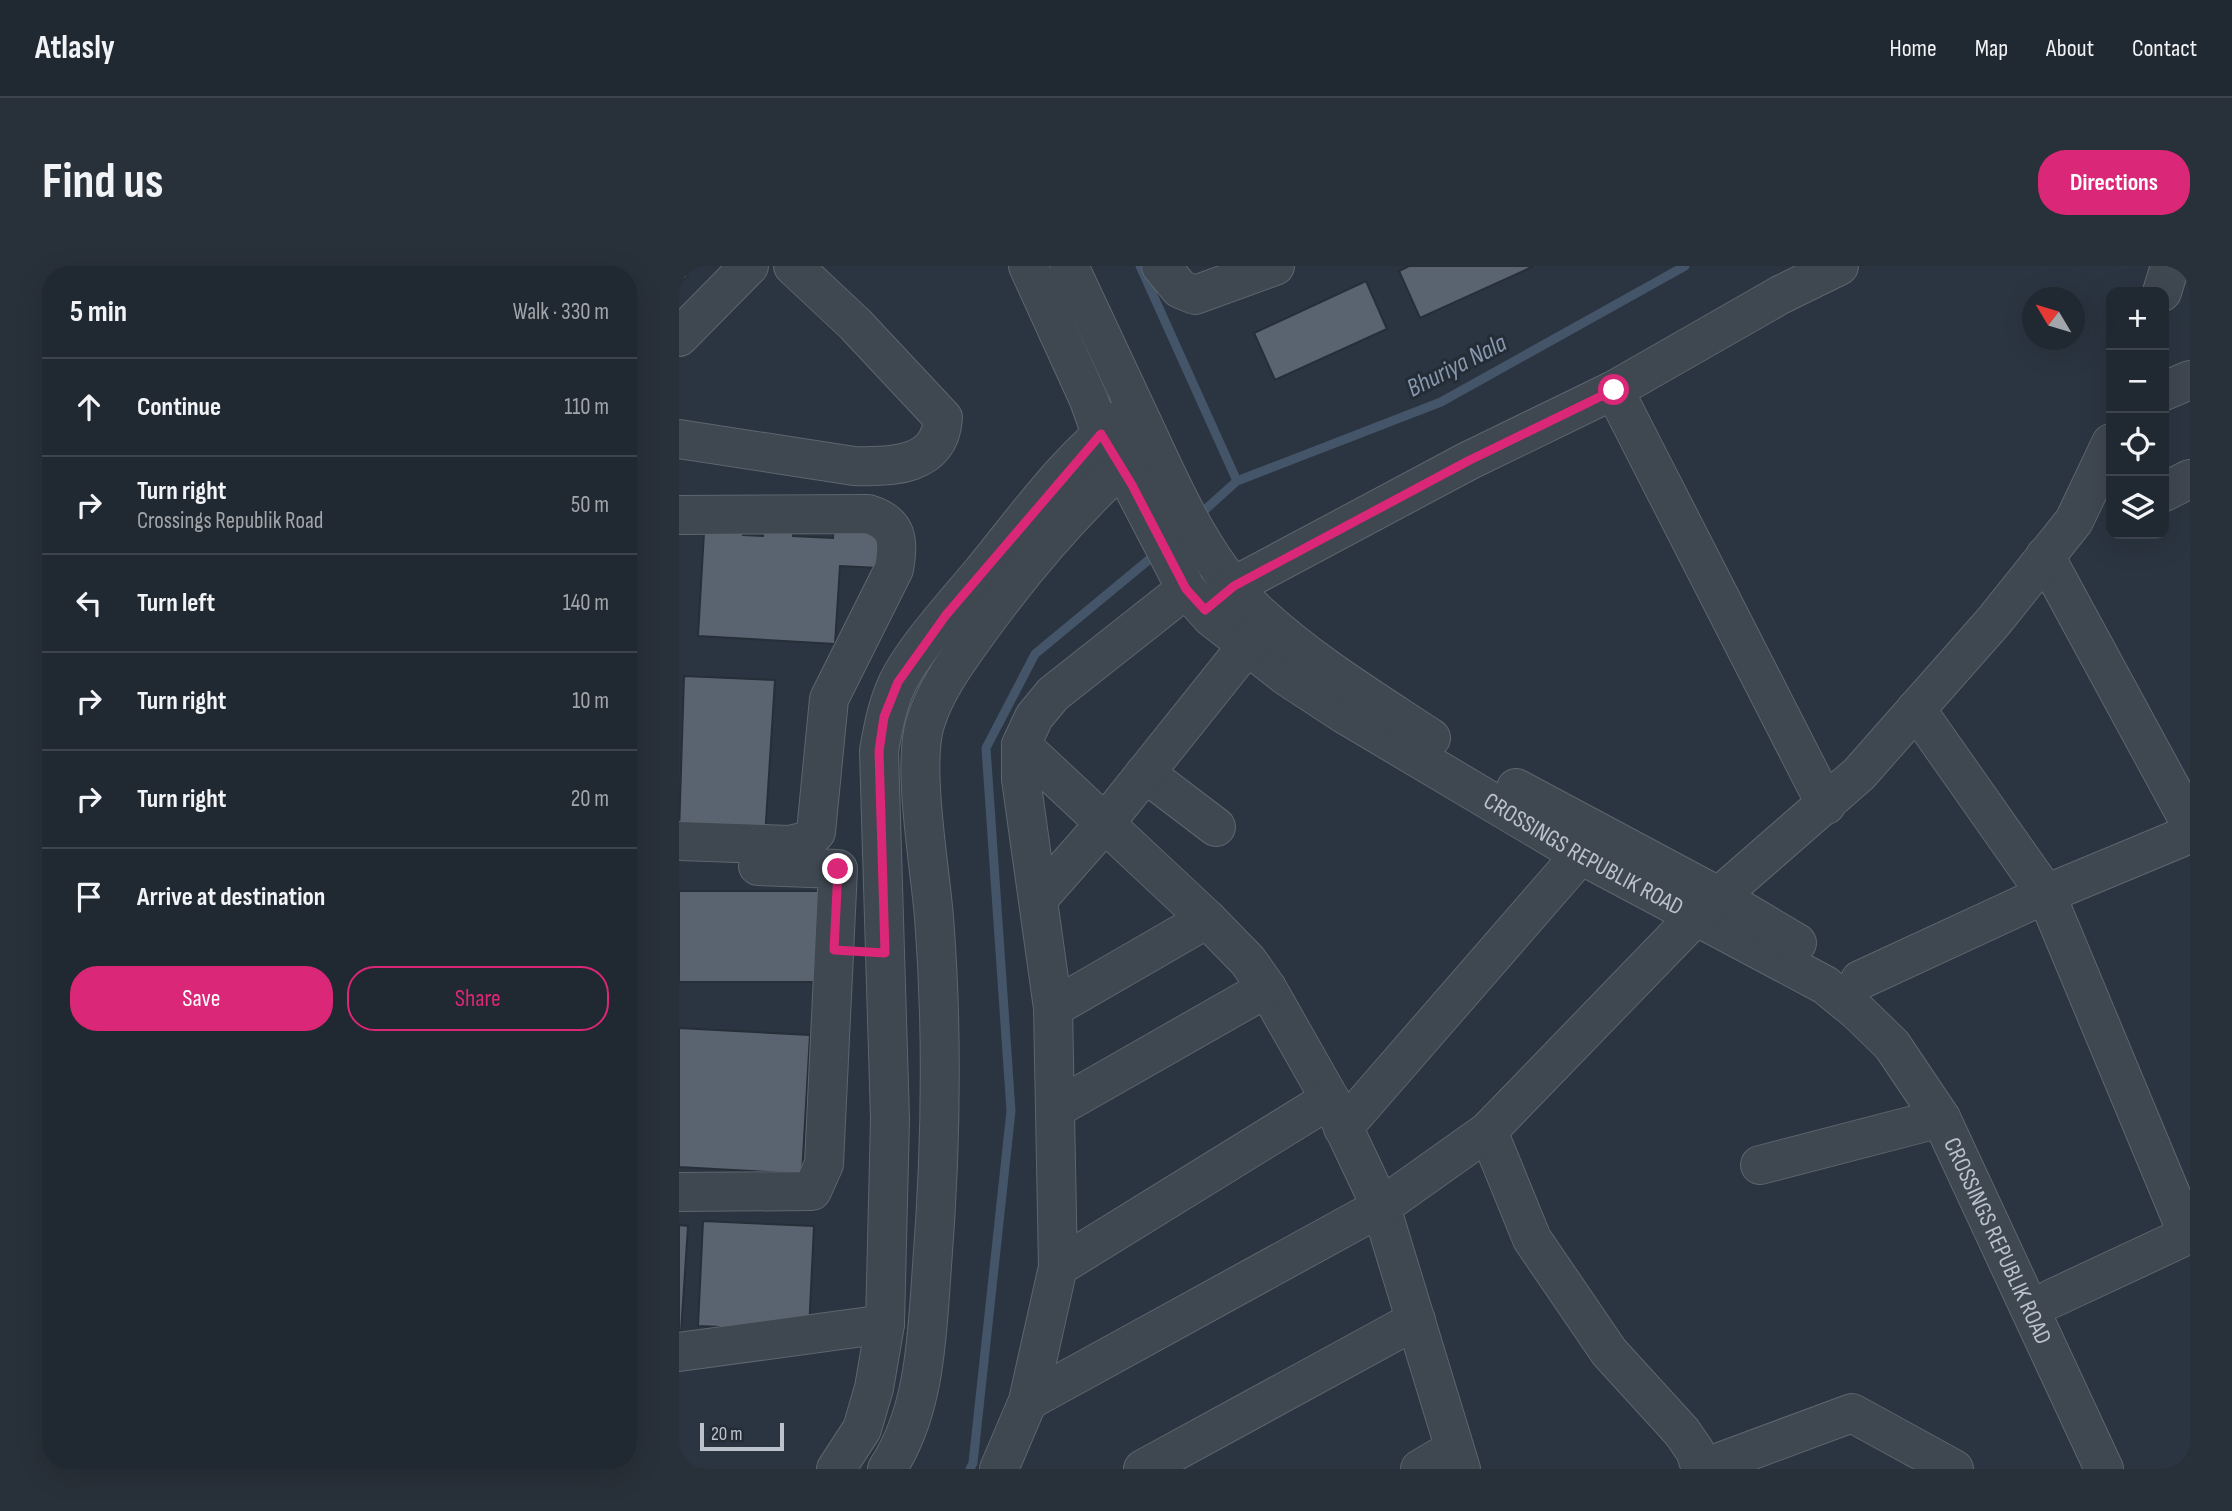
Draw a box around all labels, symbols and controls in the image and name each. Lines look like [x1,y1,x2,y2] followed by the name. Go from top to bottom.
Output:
[35,28,115,68] text: Atlasly
[1889,34,1937,63] text: Home
[1975,34,2008,63] text: Map
[2046,34,2094,63] text: About
[2132,34,2197,63] text: Contact
[2038,150,2190,215] button: Directions
[42,153,164,212] text: Find us
[2022,287,2085,350] north arrow
[2106,287,2169,539] map controls
[2106,287,2169,350] button: +
[70,294,127,330] text: 5 min
[513,298,609,326] text: Walk · 330 m
[1402,327,1513,404] water label: Bhuriya Nala
[2106,350,2169,413] button: −
[1598,374,1629,405] route start
[70,388,108,426] icon: ahead
[137,392,221,423] text: Continue
[564,393,609,421] text: 110 m
[2106,413,2169,476] button: locate
[137,476,226,507] text: Turn right
[2106,476,2169,539] button: layers
[70,486,108,524] icon: right
[571,491,609,519] text: 50 m
[137,507,323,535] text: Crossings Republik Road
[70,584,108,622] icon: left
[137,588,215,619] text: Turn left
[563,589,609,617] text: 140 m
[70,682,108,720] icon: right
[137,686,226,717] text: Turn right
[572,687,609,715] text: 10 m
[70,780,108,818] icon: right
[137,784,226,815] text: Turn right
[571,785,609,813] text: 20 m
[1479,786,1688,921] street label: CROSSINGS REPUBLIK ROAD
[822,853,853,884] route end
[70,878,108,916] icon: arrive
[137,882,325,913] text: Arrive at destination
[70,966,333,1031] button: Save
[347,966,609,1031] button: Share
[1938,1133,2058,1349] street label: CROSSINGS REPUBLIK ROAD
[700,1420,784,1452] scale bar
[711,1423,743,1446] text: 20 m

